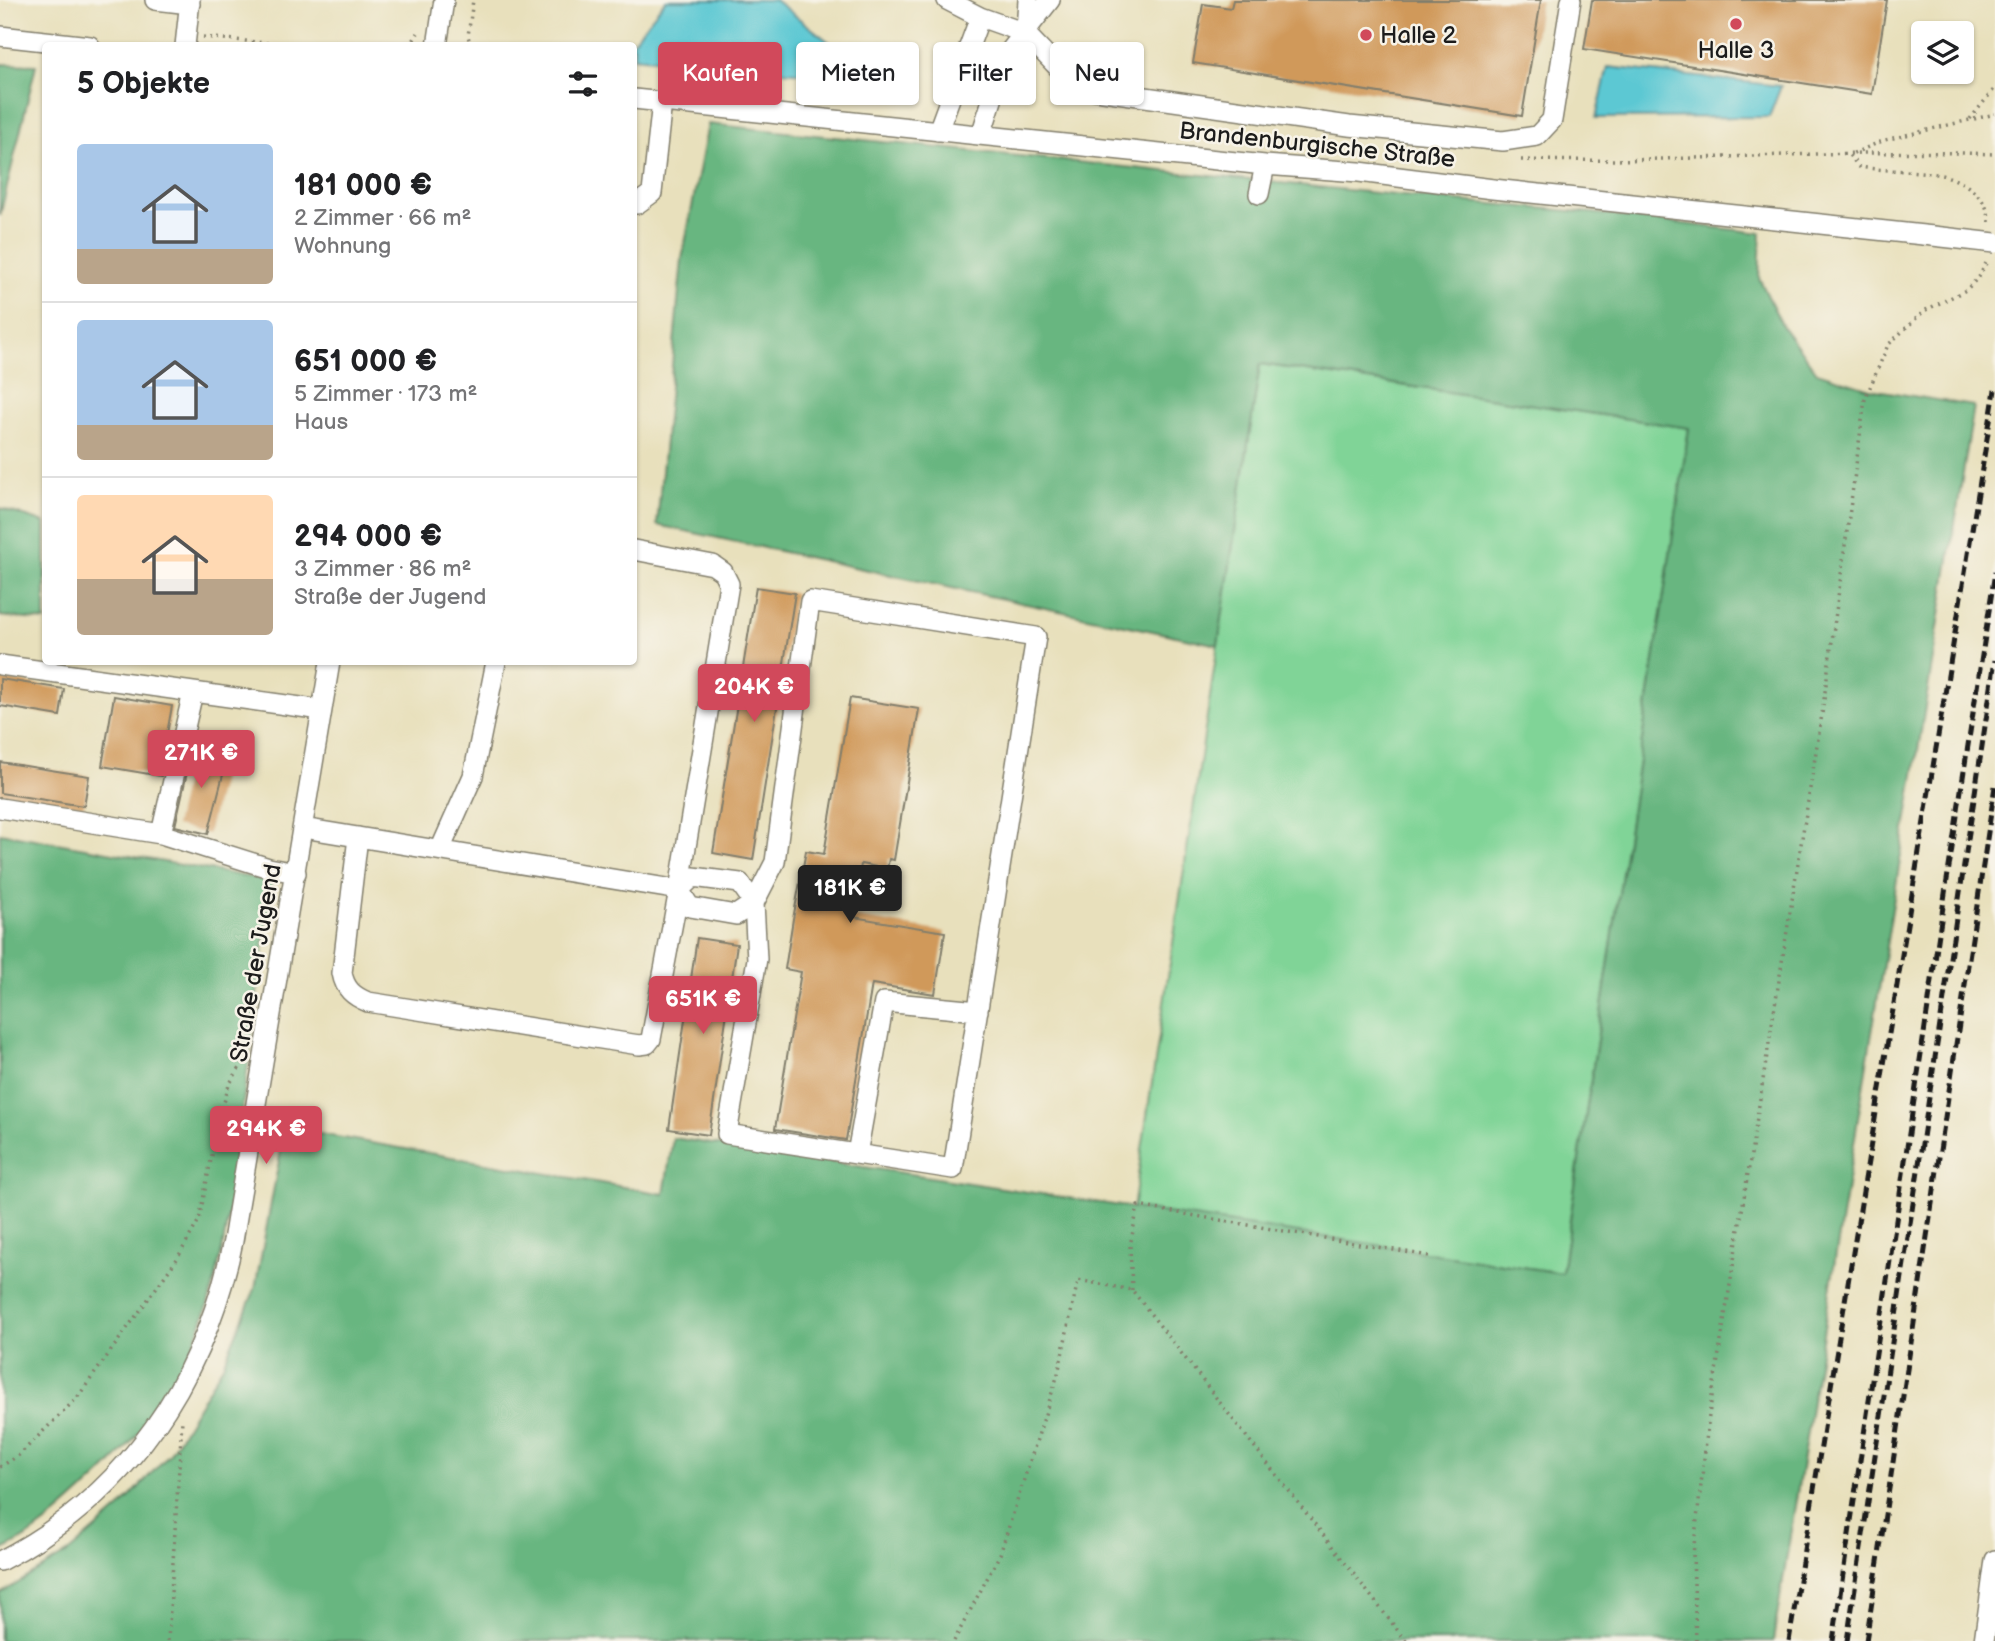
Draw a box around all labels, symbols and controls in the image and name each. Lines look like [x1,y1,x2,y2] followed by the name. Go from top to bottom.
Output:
[1728,16,1744,32] marker: Halle 3
[1380,21,1457,50] place label: Halle 2
[1911,21,1974,84] map controls
[1911,21,1974,84] button: layers
[1358,27,1374,43] marker: Halle 2
[1697,36,1775,65] place label: Halle 3
[658,42,782,105] chip: Kaufen
[796,42,919,105] chip: Mieten
[933,42,1036,105] chip: Filter
[1050,42,1144,105] chip: Neu
[564,65,602,103] icon: filters
[77,66,210,102] text: 5 Objekte
[1178,116,1456,174] street label: Brandenburgische Straße
[294,168,432,204] text: 181 000 €
[133,172,217,256] icon: home
[294,204,472,232] text: 2 Zimmer · 66 m²
[294,232,391,260] text: Wohnung
[294,344,437,380] text: 651 000 €
[133,348,217,432] icon: home
[294,380,477,408] text: 5 Zimmer · 173 m²
[294,408,348,436] text: Haus
[294,519,442,555] text: 294 000 €
[133,523,217,607] icon: home
[294,555,471,583] text: 3 Zimmer · 86 m²
[294,583,487,611] text: Straße der Jugend
[697,664,811,724] pin: 204K €
[714,673,794,701] text: 204K €
[144,730,258,790] pin: 271K €
[164,739,238,767] text: 271K €
[224,862,288,1064] street label: Straße der Jugend
[793,866,907,925] pin: 181K €
[814,874,886,902] text: 181K €
[646,976,760,1036] pin: 651K €
[665,985,741,1013] text: 651K €
[209,1106,323,1166] pin: 294K €
[226,1115,306,1143] text: 294K €

